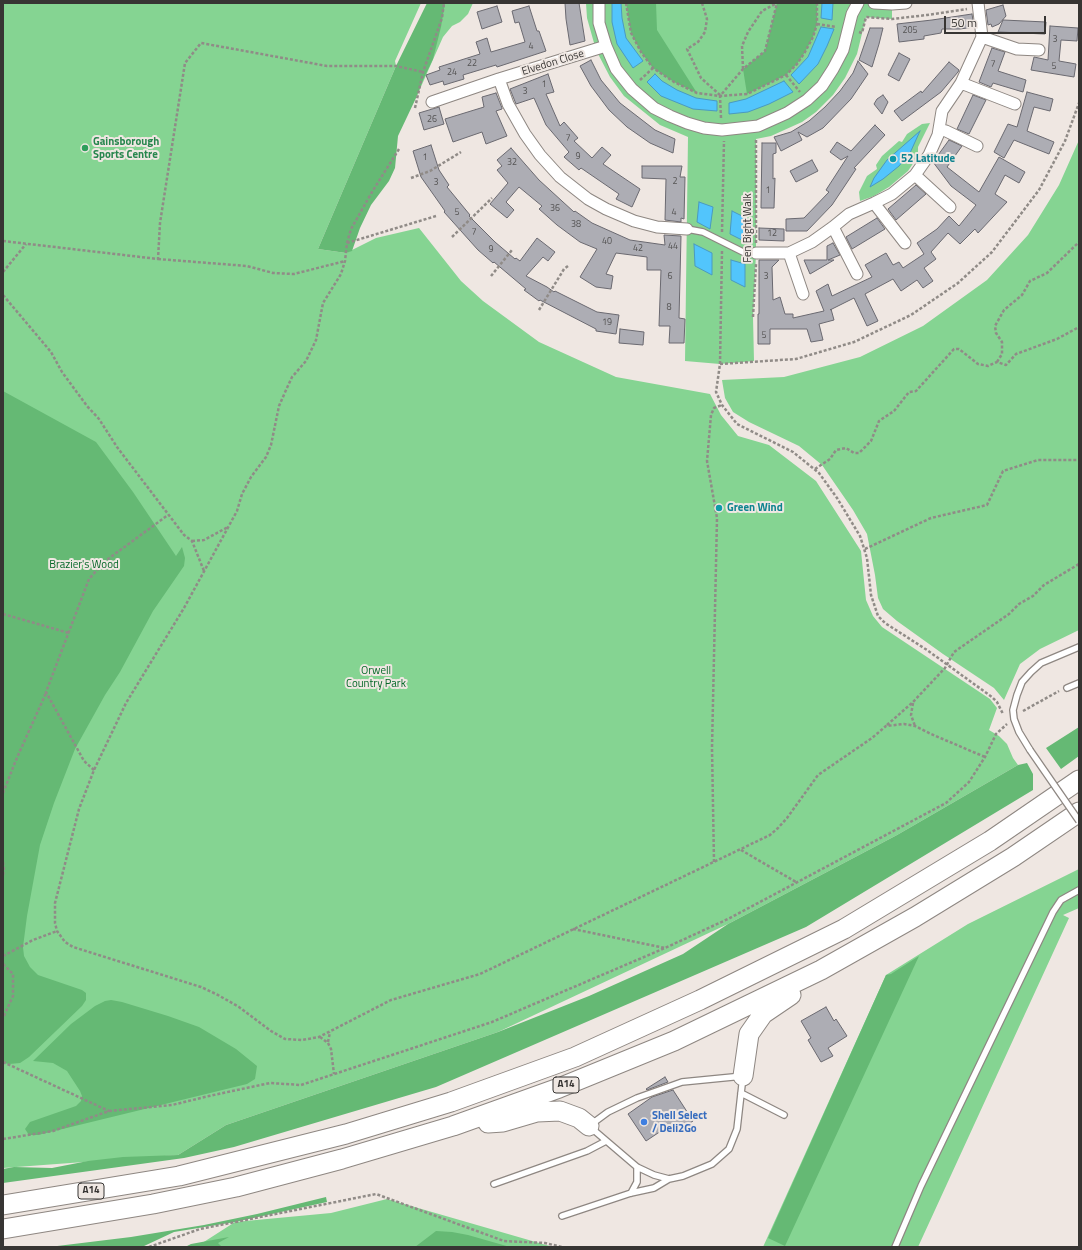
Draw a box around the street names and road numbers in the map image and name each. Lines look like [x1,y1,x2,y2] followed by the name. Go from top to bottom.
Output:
[520,47,586,79] street label: Elvedon Close
[741,193,755,263] street label: Fen Bight Walk
[553,1077,579,1093] road number: A14
[78,1183,104,1199] road number: A14

